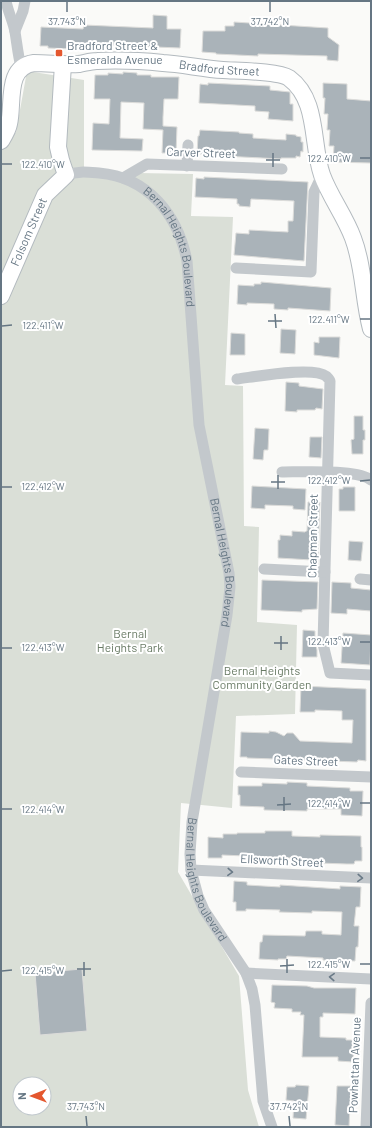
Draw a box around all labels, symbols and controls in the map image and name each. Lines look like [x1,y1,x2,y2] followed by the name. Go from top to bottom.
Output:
[48,15,86,27] text: 37.743°N
[251,15,289,27] text: 37.742°N
[67,38,163,66] place label: Bradford Street & Esmeralda Avenue
[54,48,64,58] marker: Bradford Street & Esmeralda Avenue
[178,57,260,78] street label: Bradford Street
[166,144,236,160] street label: Carver Street
[307,152,351,164] text: 122.410°W
[21,158,65,170] text: 122.410°W
[141,183,198,307] street label: Bernal Heights Boulevard
[7,195,49,268] street label: Folsom Street
[308,313,350,325] text: 122.411°W
[22,319,64,331] text: 122.411°W
[307,474,351,486] text: 122.412°W
[21,480,65,492] text: 122.412°W
[304,494,320,578] street label: Chapman Street
[208,497,238,629] street label: Bernal Heights Boulevard
[97,626,163,654] park label: Bernal Heights Park
[308,635,351,647] text: 122.413°W
[22,641,65,653] text: 122.413°W
[212,663,312,691] park label: Bernal Heights Community Garden
[273,752,339,768] street label: Gates Street
[307,797,351,809] text: 122.414°W
[21,803,65,815] text: 122.414°W
[184,817,231,943] street label: Bernal Heights Boulevard
[240,851,324,869] street label: Ellsworth Street
[227,867,233,876] one-way arrow
[357,873,363,882] one-way arrow
[308,958,351,970] text: 122.415°W
[22,964,65,976] text: 122.415°W
[329,972,335,981] one-way arrow
[345,1017,363,1113] street label: Powhattan Avenue
[12,1076,52,1116] north arrow
[15,1092,28,1100] text: N
[67,1100,105,1112] text: 37.743°N
[270,1100,308,1112] text: 37.742°N

